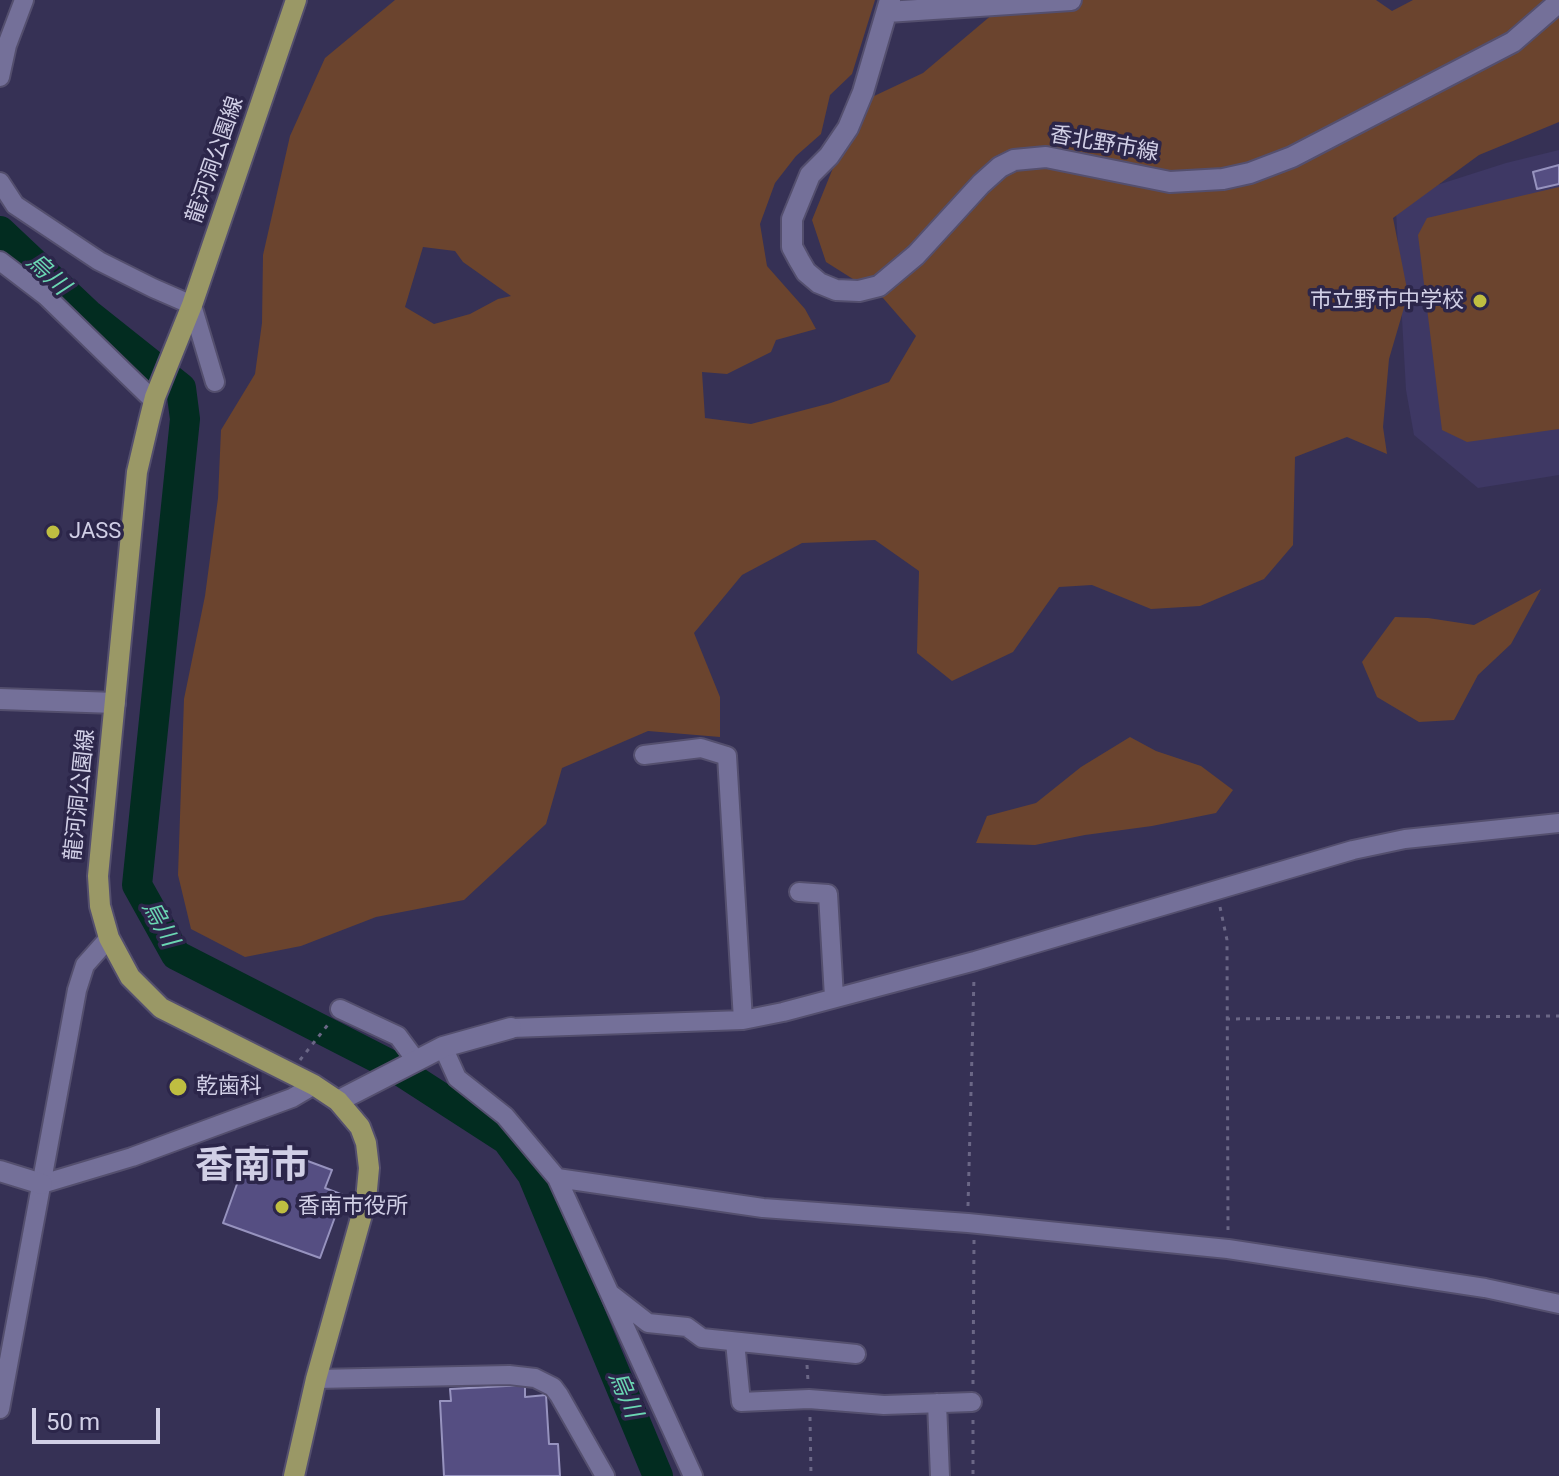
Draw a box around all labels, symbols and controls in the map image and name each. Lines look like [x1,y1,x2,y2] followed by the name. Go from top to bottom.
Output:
[182,93,250,227] street label: 龍河洞公園線
[1048,122,1160,168] street label: 香北野市線
[20,248,74,302] water label: 烏川
[1310,288,1464,314] place label: 市立野市中学校
[1471,292,1489,310] marker: 市立野市中学校
[69,519,121,545] place label: JASS
[44,523,62,541] marker: JASS
[61,728,101,862] street label: 龍河洞公園線
[135,896,183,952] water label: 烏川
[196,1074,262,1100] place label: 乾歯科
[167,1076,189,1098] marker: 乾歯科
[195,1145,309,1191] district label: 香南市
[298,1194,408,1220] place label: 香南市役所
[273,1198,291,1216] marker: 香南市役所
[601,1367,647,1423] water label: 烏川
[36,1392,164,1442] scale bar
[46,1408,100,1436] text: 50 m

